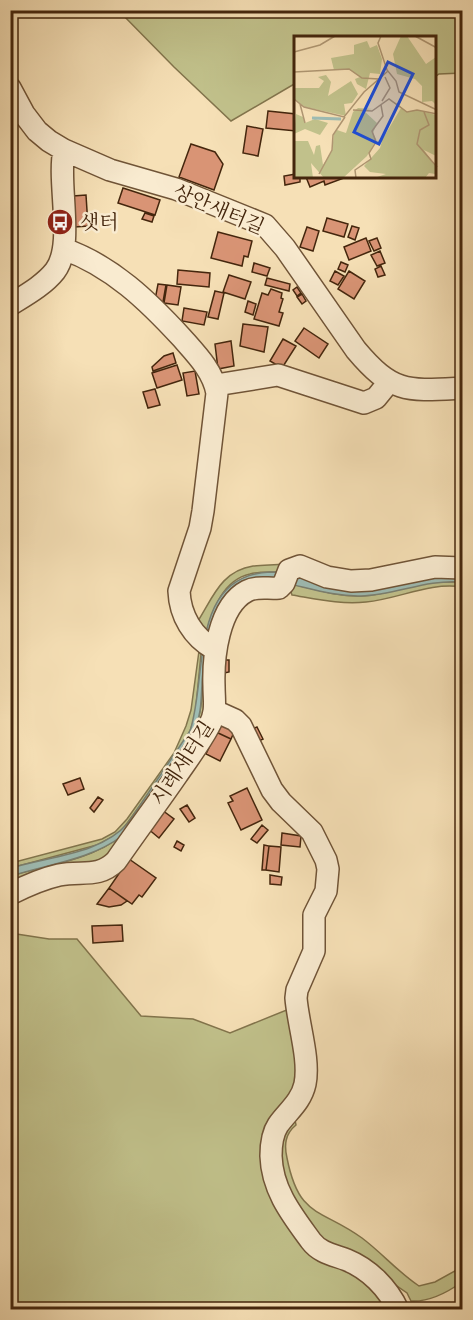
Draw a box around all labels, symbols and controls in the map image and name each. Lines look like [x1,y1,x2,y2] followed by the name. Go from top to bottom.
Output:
[294,36,437,178] inset map
[170,180,268,239] street label: 상안새터길
[45,207,75,237] bus stop icon: 샛터
[80,211,119,234] place label: 샛터
[146,716,218,810] street label: 시례새터길

